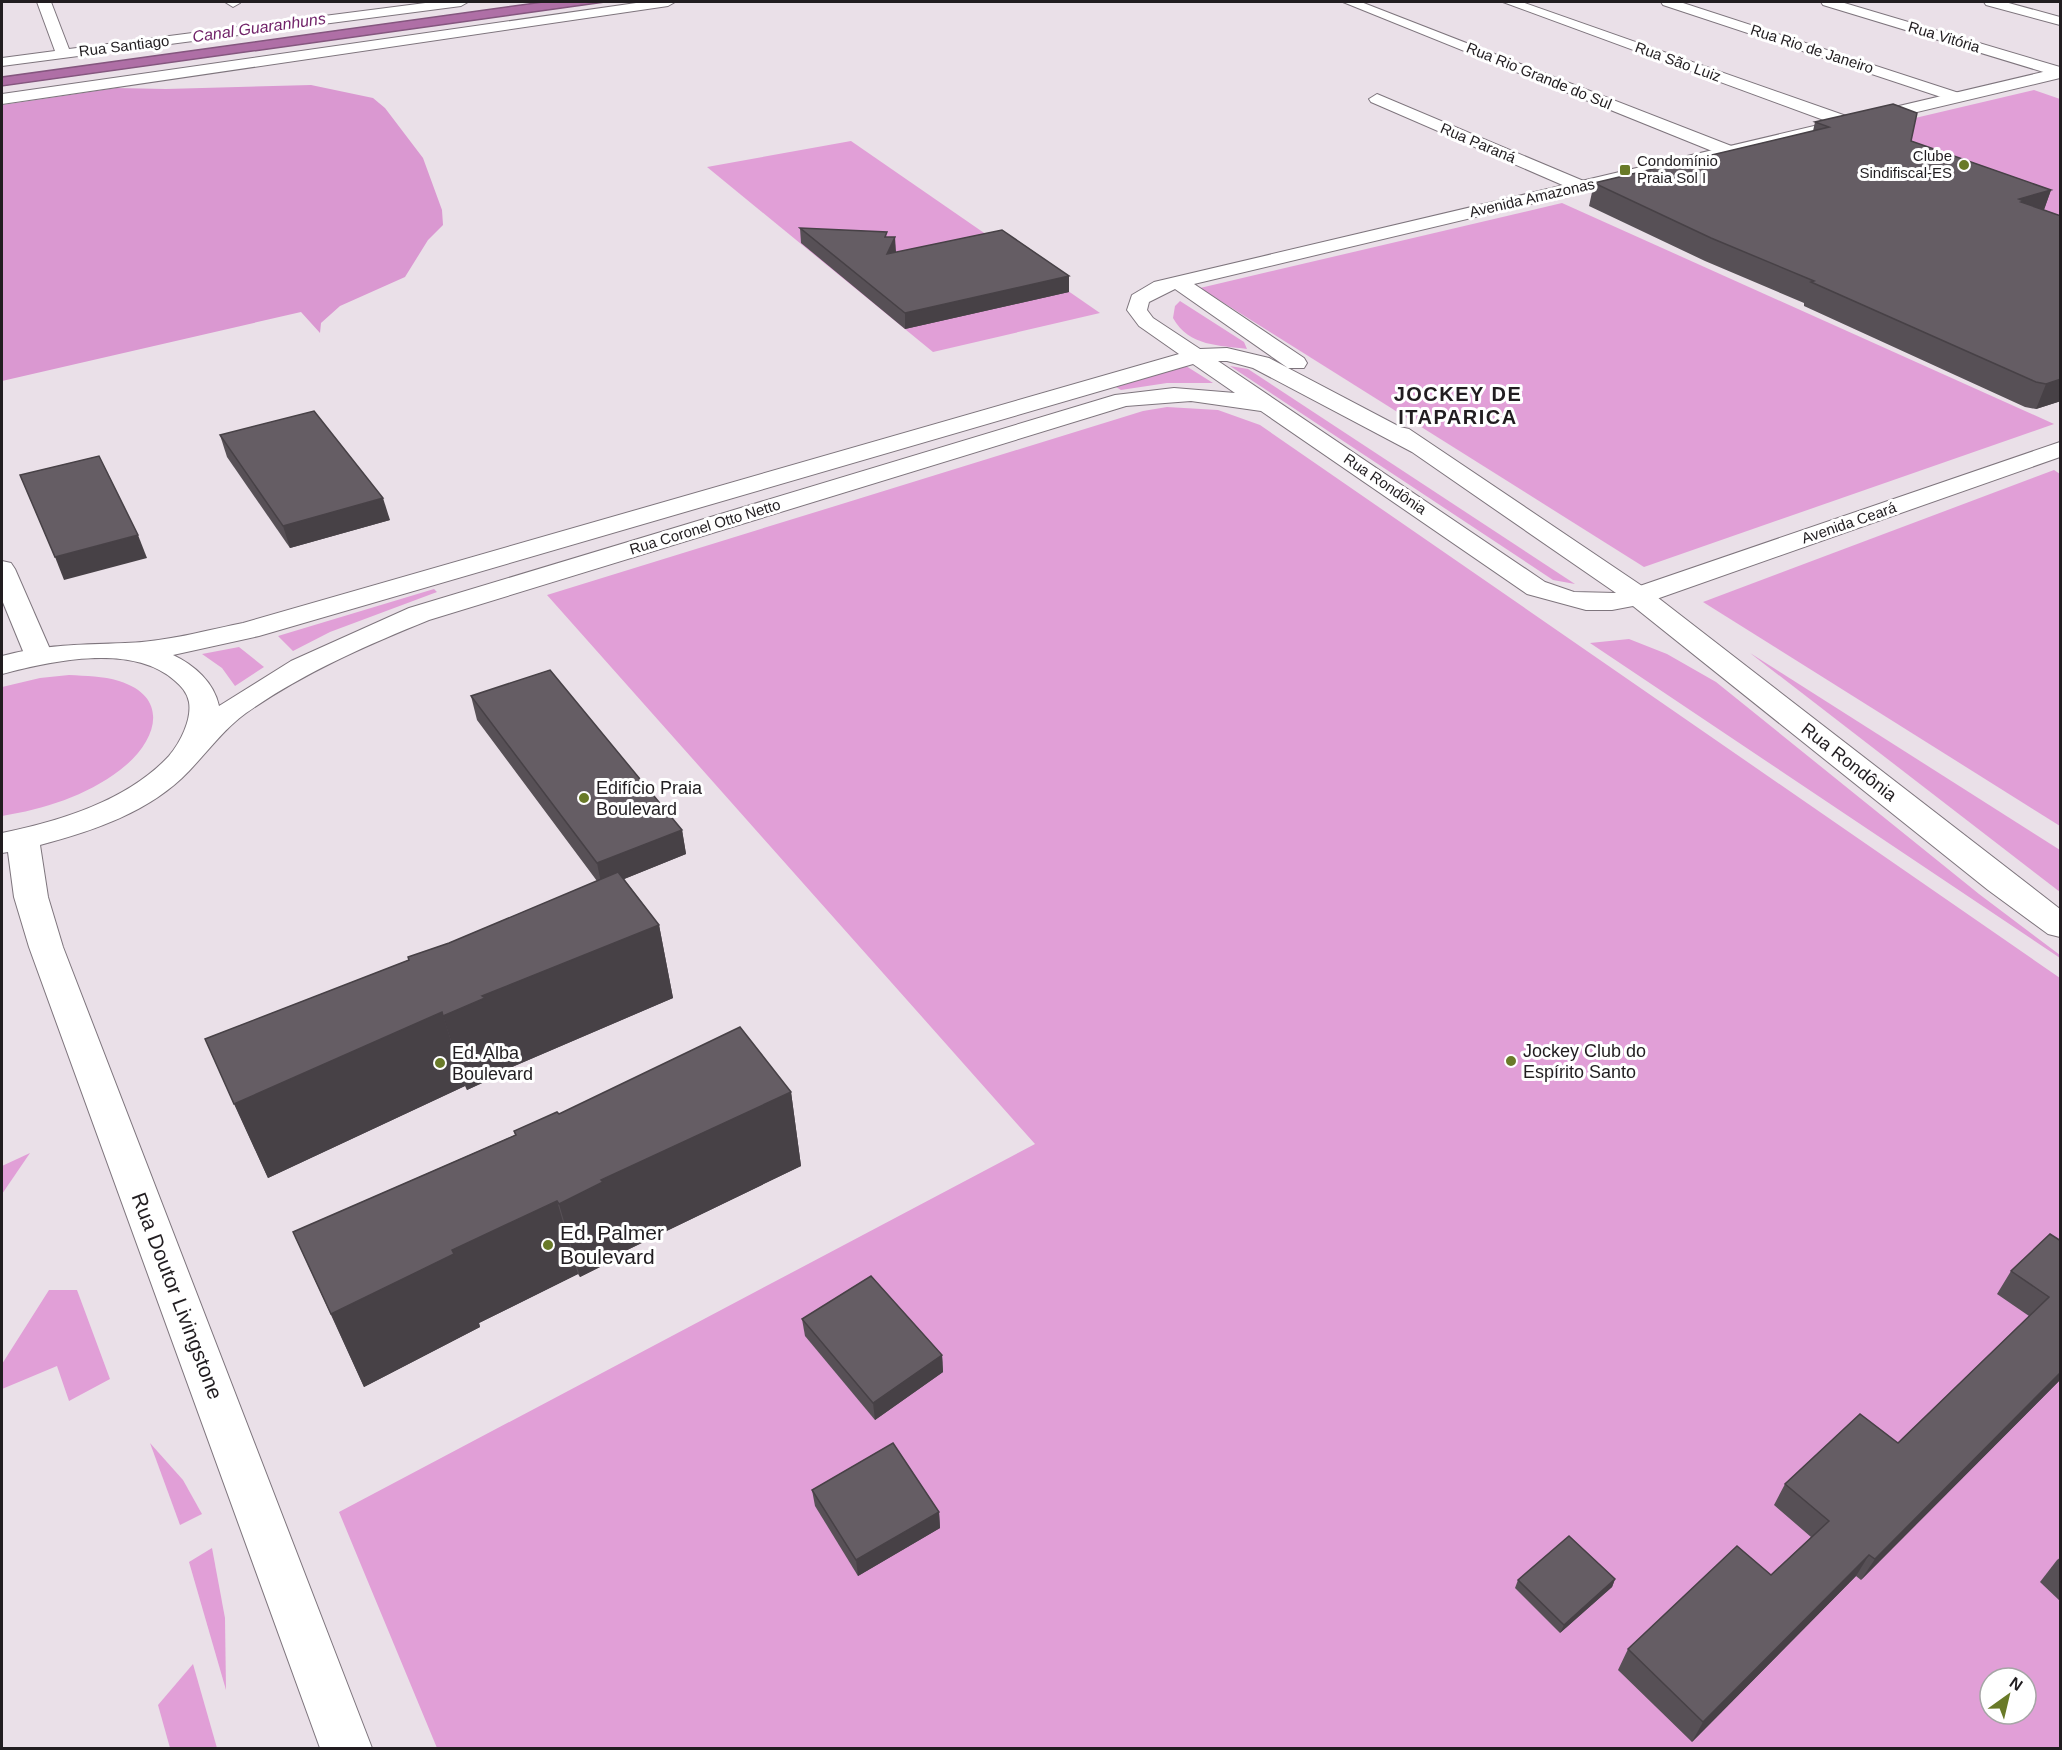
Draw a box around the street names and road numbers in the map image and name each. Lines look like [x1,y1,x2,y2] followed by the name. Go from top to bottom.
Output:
[1906,18,1983,56] street label: Rua Vitória
[1748,21,1876,76] street label: Rua Rio de Janeiro
[78,32,170,59] street label: Rua Santiago
[1633,38,1723,85] street label: Rua São Luiz
[1464,39,1614,112] street label: Rua Rio Grande do Sul
[1438,119,1519,166] street label: Rua Paraná
[1468,175,1596,220] street label: Avenida Amazonas
[1341,450,1430,518] street label: Rua Rondônia
[627,495,782,558] street label: Rua Coronel Otto Netto
[1799,498,1899,547] street label: Avenida Ceará
[1797,719,1901,806] street label: Rua Rondônia
[127,1189,228,1402] street label: Rua Doutor Livingstone

